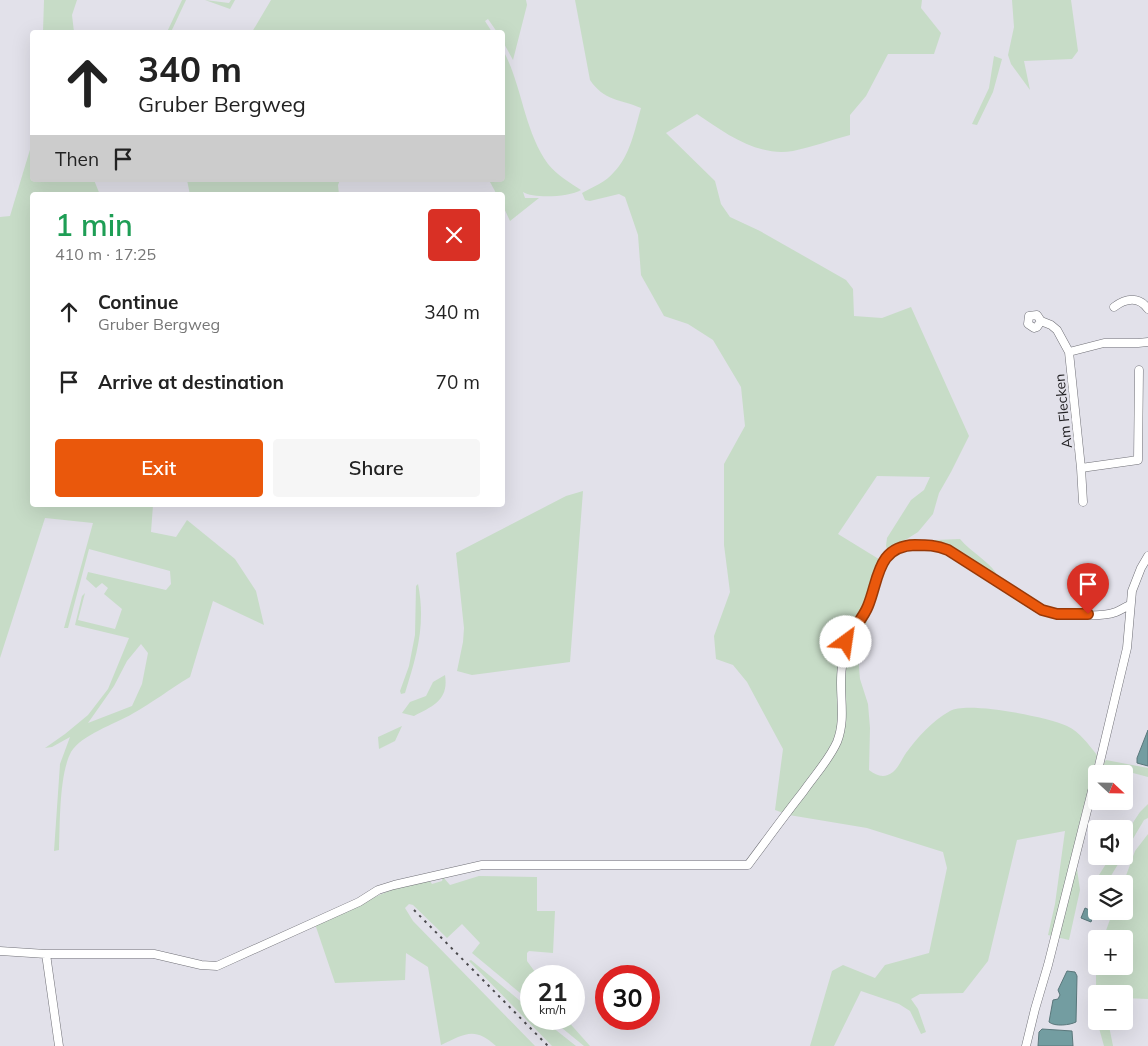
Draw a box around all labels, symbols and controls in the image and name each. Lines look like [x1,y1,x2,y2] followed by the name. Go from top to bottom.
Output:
[138,47,242,91] text: 340 m
[55,50,120,115] icon: ahead
[138,90,306,118] text: Gruber Bergweg
[109,145,137,173] icon: arrive
[55,147,99,171] text: Then
[55,206,133,244] text: 1 min
[428,209,480,261] button: close
[55,244,156,264] text: 410 m · 17:25
[98,290,178,314] text: Continue
[55,298,83,326] icon: ahead
[424,300,480,324] text: 340 m
[98,314,220,334] text: Gruber Bergweg
[55,368,83,396] icon: arrive
[98,370,284,394] text: Arrive at destination
[436,370,480,394] text: 70 m
[1050,373,1076,449] street label: Am Flecken
[55,439,263,497] button: Exit
[273,439,480,497] button: Share
[1067,563,1109,614] pin
[1074,570,1102,598] icon: arrive
[819,615,871,667] position arrow
[1088,765,1132,810] north arrow
[1088,765,1133,1030] map controls
[1088,820,1133,865] button: sound
[1088,875,1133,920] button: layers
[1088,930,1133,975] button: +
[595,965,660,1030] speed limit sign: 30
[537,976,568,1007] text: 21
[1088,985,1133,1030] button: −
[539,1002,566,1017] text: km/h

